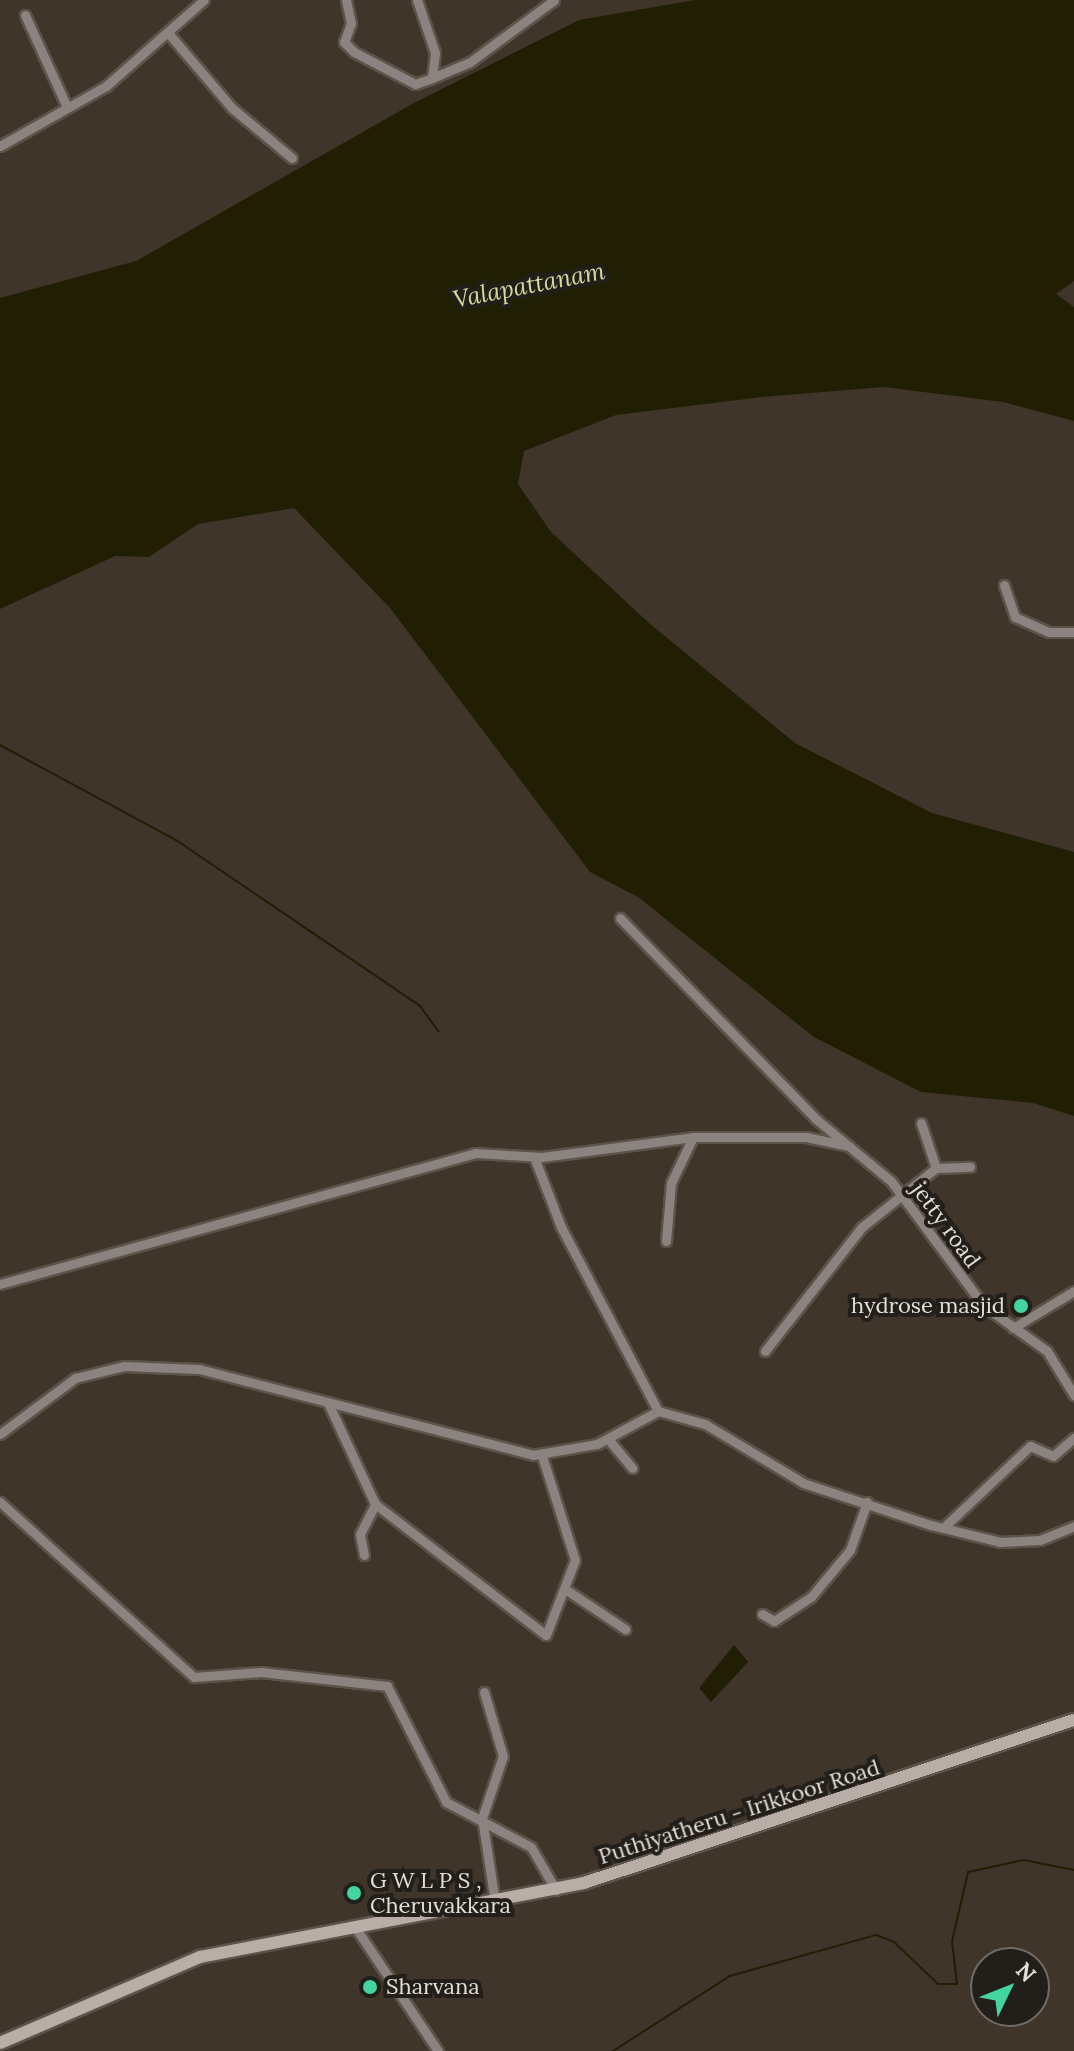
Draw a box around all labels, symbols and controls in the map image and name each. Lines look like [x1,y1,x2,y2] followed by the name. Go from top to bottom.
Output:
[451,256,607,314] water label: Valapattanam
[906,1177,986,1273] street label: jetty road
[851,1293,1005,1319] place label: hydrose masjid
[1012,1297,1030,1315] marker: hydrose masjid
[595,1754,883,1870] street label: Puthiyatheru - Irikkoor Road
[370,1867,511,1918] place label: G W L P S , Cheruvakkara
[345,1884,363,1902] marker: G W L P S , Cheruvakkara
[970,1947,1050,2027] north arrow
[1010,1956,1042,1988] text: N
[386,1974,480,2000] place label: Sharvana
[361,1978,379,1996] marker: Sharvana

